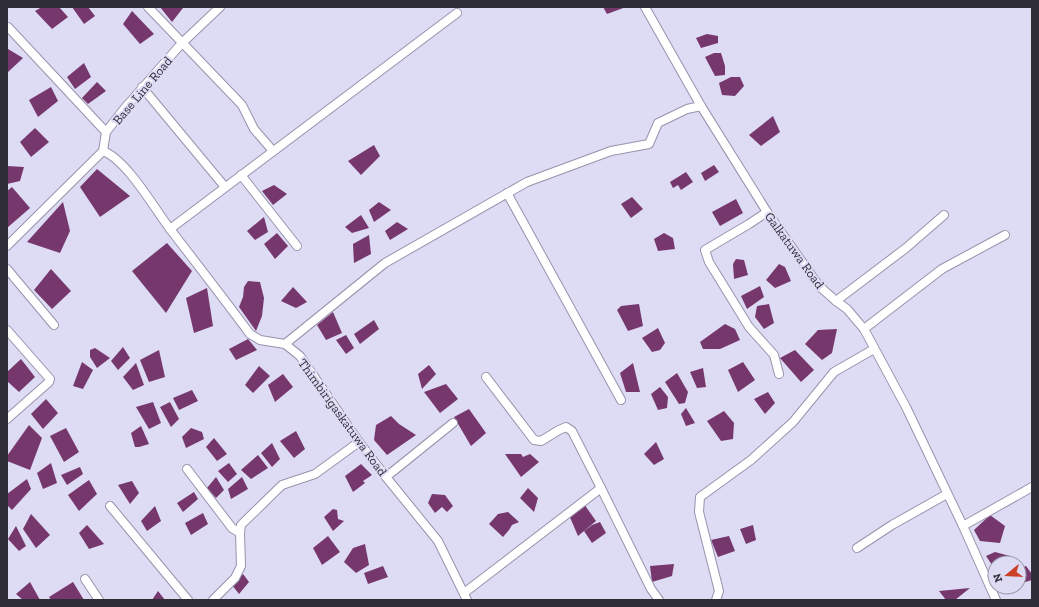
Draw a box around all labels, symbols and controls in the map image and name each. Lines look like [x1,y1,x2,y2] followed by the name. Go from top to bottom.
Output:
[110,53,175,127] street label: Base Line Road
[762,209,827,291] street label: Galkatuwa Road
[295,356,390,479] street label: Thimbirigaskatuwa Road
[987,555,1027,595] north arrow
[990,571,1005,584] text: N

